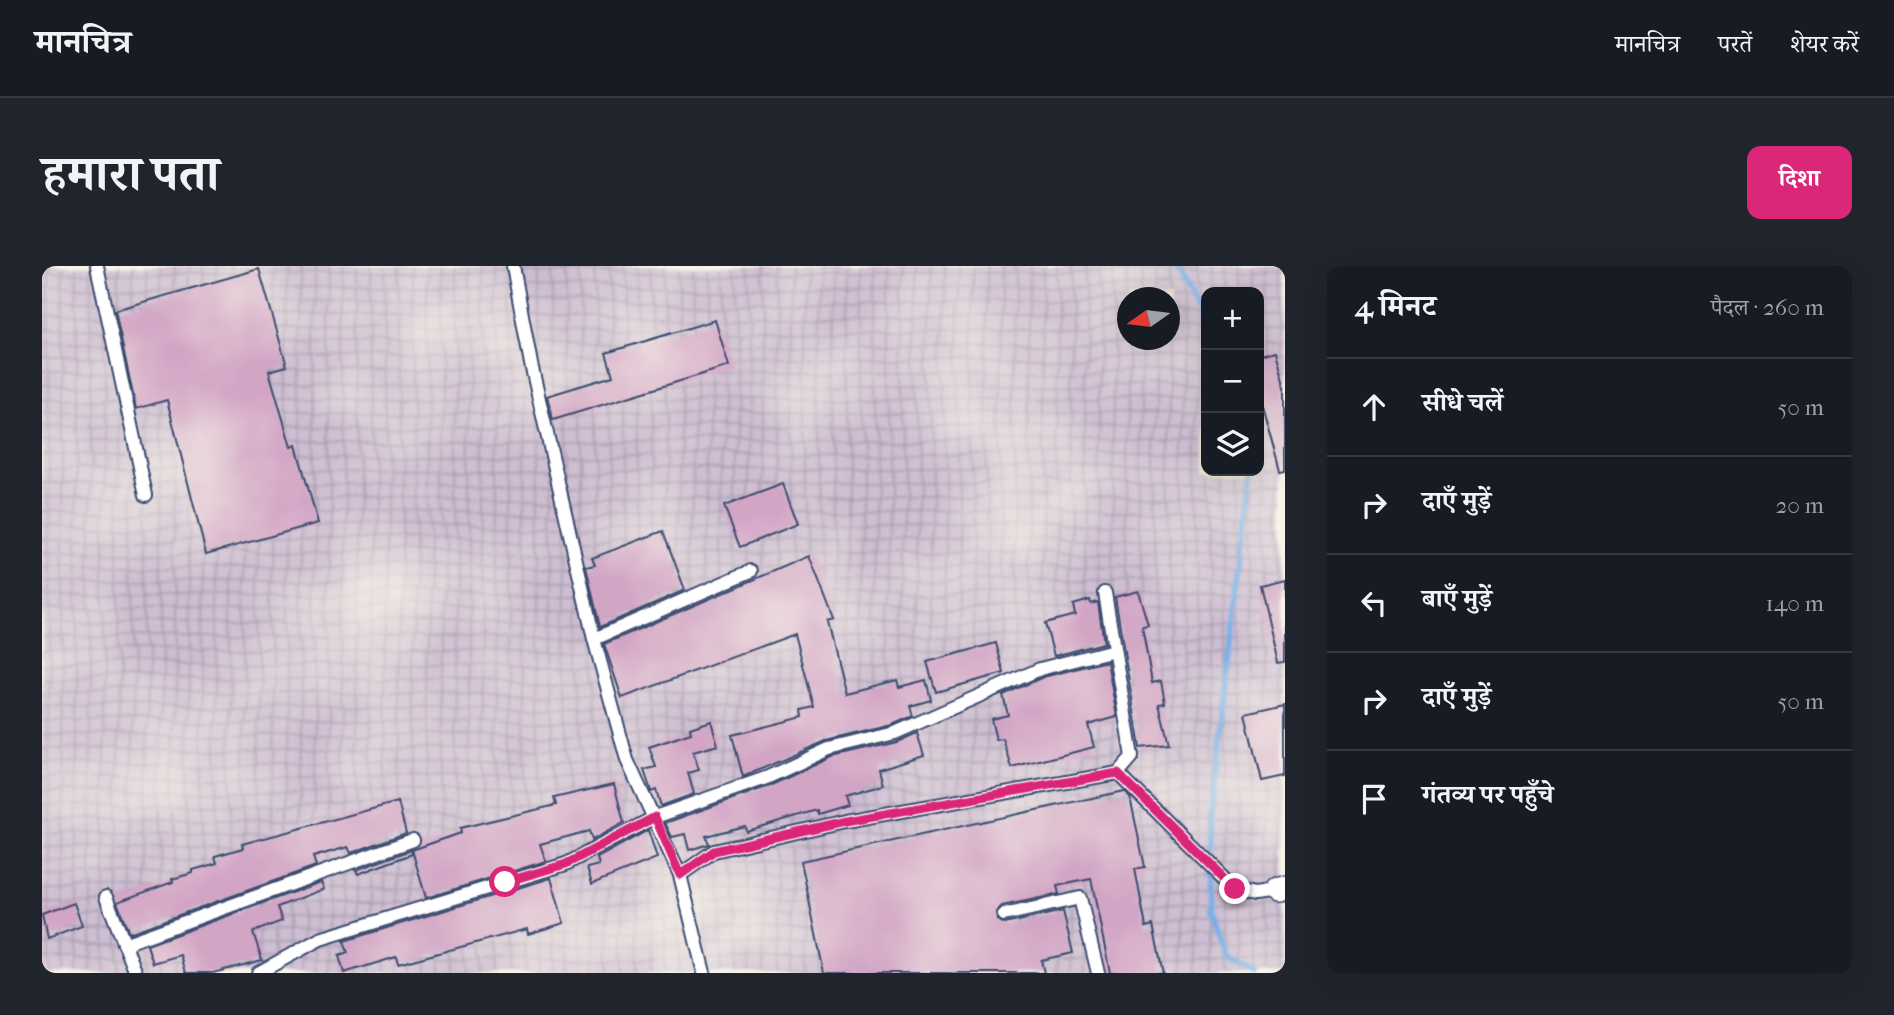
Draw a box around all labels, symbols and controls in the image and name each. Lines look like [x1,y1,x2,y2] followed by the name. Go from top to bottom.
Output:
[35,23,131,62] text: मानचित्र
[1615,30,1680,58] text: मानचित्र
[1718,30,1752,58] text: परतें
[1790,30,1859,58] text: शेयर करें
[42,145,219,203] text: हमारा पता
[1747,146,1852,219] button: दिशा
[1117,287,1180,350] north arrow
[1201,287,1264,476] map controls
[1201,287,1264,350] button: +
[1355,289,1436,324] text: 4 मिनट
[1711,294,1824,321] text: पैदल · 260 m
[1201,350,1264,413] button: −
[1422,387,1503,418] text: सीधे चलें
[1355,388,1393,426] icon: ahead
[1777,394,1824,421] text: 50 m
[1201,413,1264,476] button: layers
[1422,485,1491,516] text: दाएँ मुड़ें
[1355,486,1393,524] icon: right
[1775,492,1824,519] text: 20 m
[1422,583,1492,614] text: बाएँ मुड़ें
[1355,584,1393,622] icon: left
[1765,590,1824,617] text: 140 m
[1422,681,1491,712] text: दाएँ मुड़ें
[1355,682,1393,720] icon: right
[1777,688,1824,715] text: 50 m
[1422,779,1553,810] text: गंतव्य पर पहुँचे
[1355,780,1393,818] icon: arrive
[489,866,520,897] route start
[1219,873,1250,904] route end

